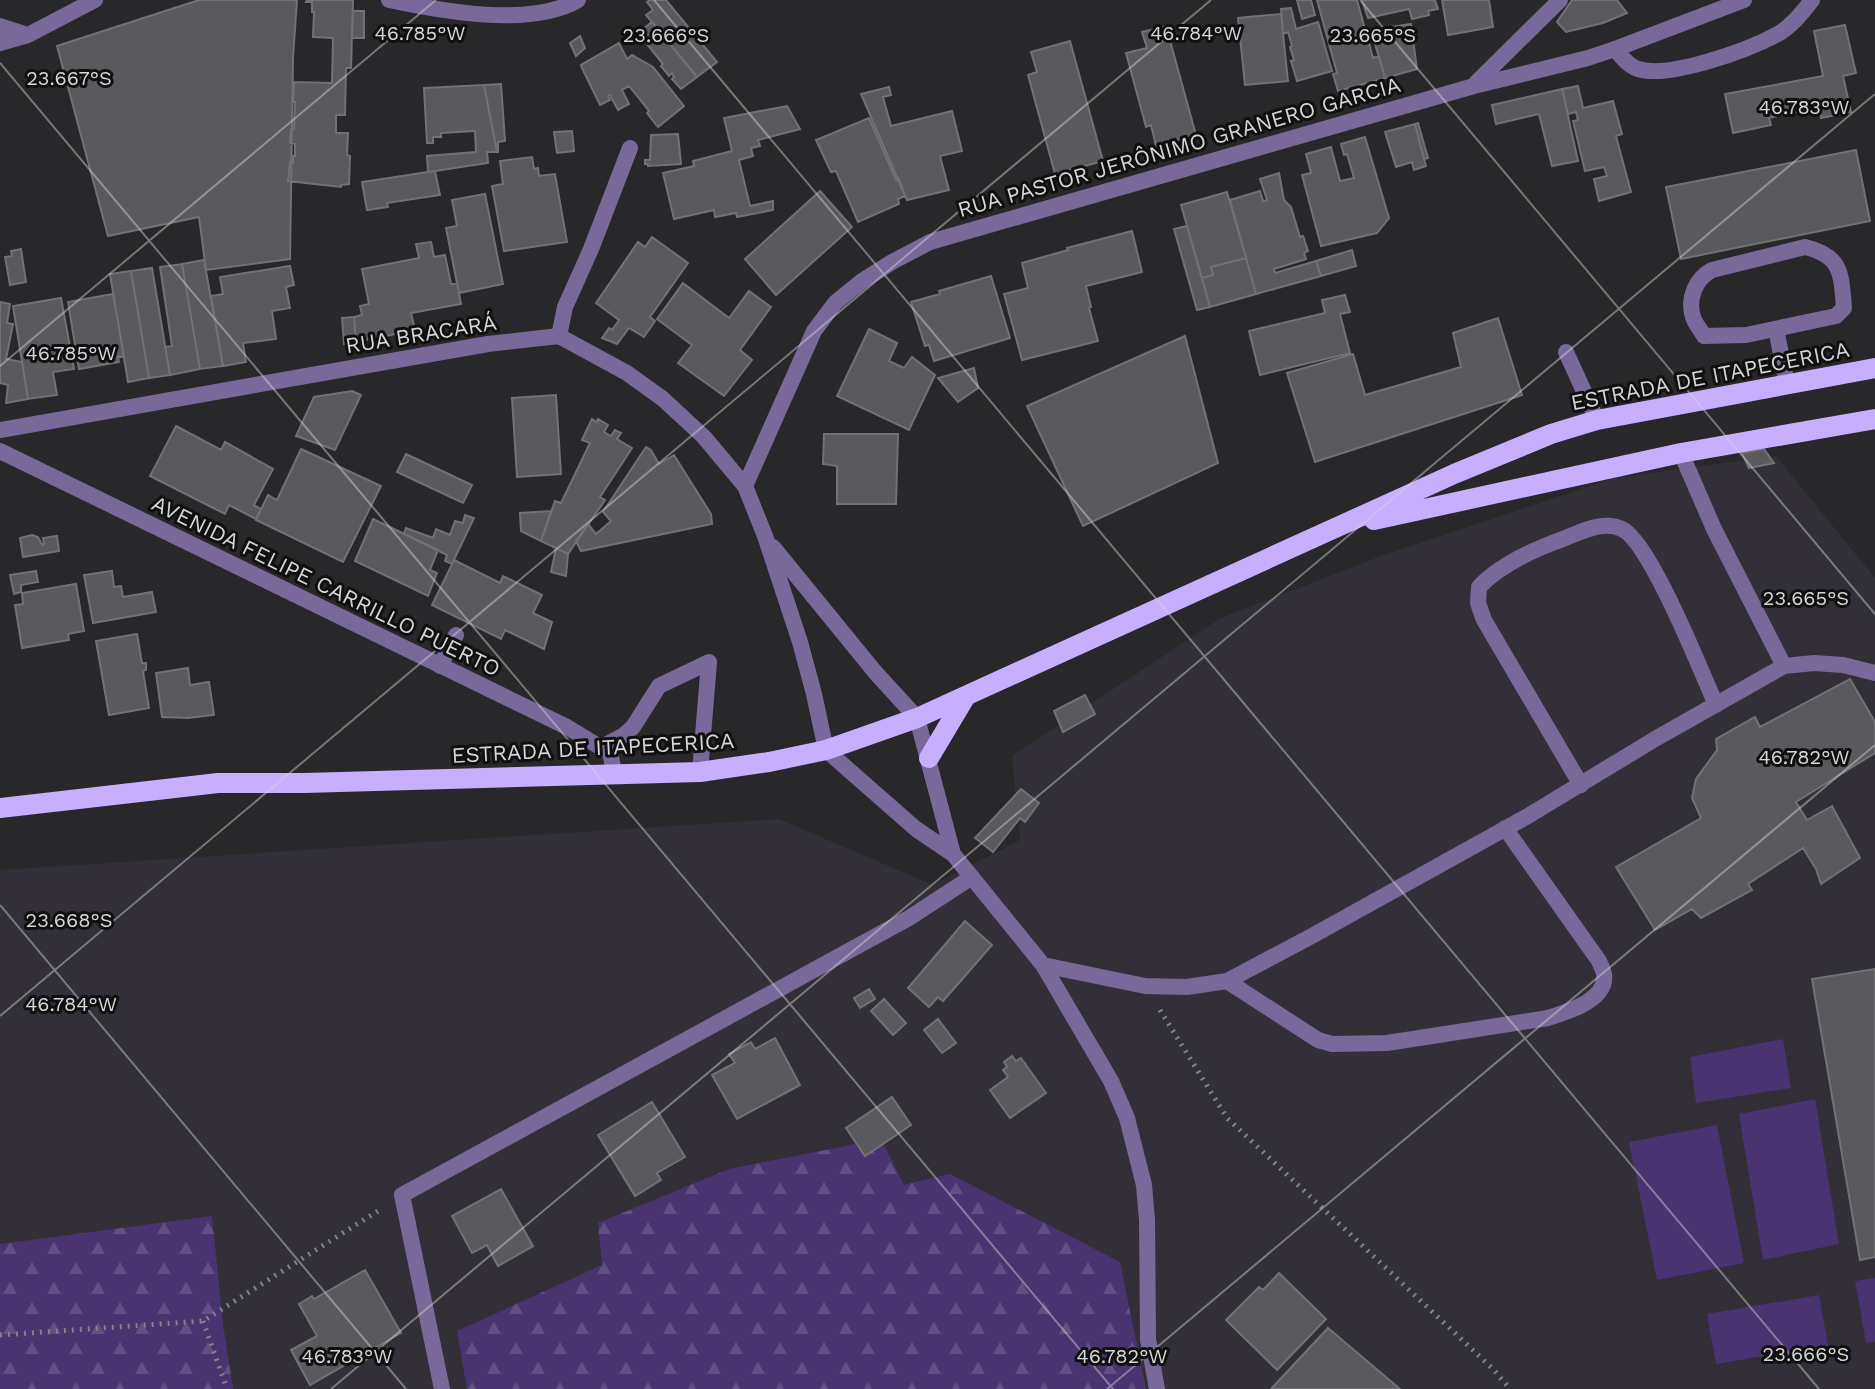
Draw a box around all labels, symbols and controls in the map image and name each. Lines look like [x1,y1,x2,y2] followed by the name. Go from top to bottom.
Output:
[374,21,466,45] text: 46.785°W
[1150,21,1242,45] text: 46.784°W
[623,23,709,47] text: 23.666°S
[1330,23,1416,47] text: 23.665°S
[26,66,112,90] text: 23.667°S
[955,72,1403,222] street label: RUA PASTOR JERÔNIMO GRANERO GARCIA
[1759,95,1849,119] text: 46.783°W
[344,310,498,358] street label: RUA BRACARÁ
[1569,337,1851,415] street label: ESTRADA DE ITAPECERICA
[25,341,117,365] text: 46.785°W
[148,491,504,681] street label: AVENIDA FELIPE CARRILLO PUERTO
[1763,586,1849,610] text: 23.665°S
[451,728,735,768] street label: ESTRADA DE ITAPECERICA
[1758,745,1850,769] text: 46.782°W
[26,908,113,932] text: 23.668°S
[25,992,117,1016] text: 46.784°W
[1763,1342,1849,1366] text: 23.666°S
[302,1344,392,1368] text: 46.783°W
[1076,1344,1168,1368] text: 46.782°W

